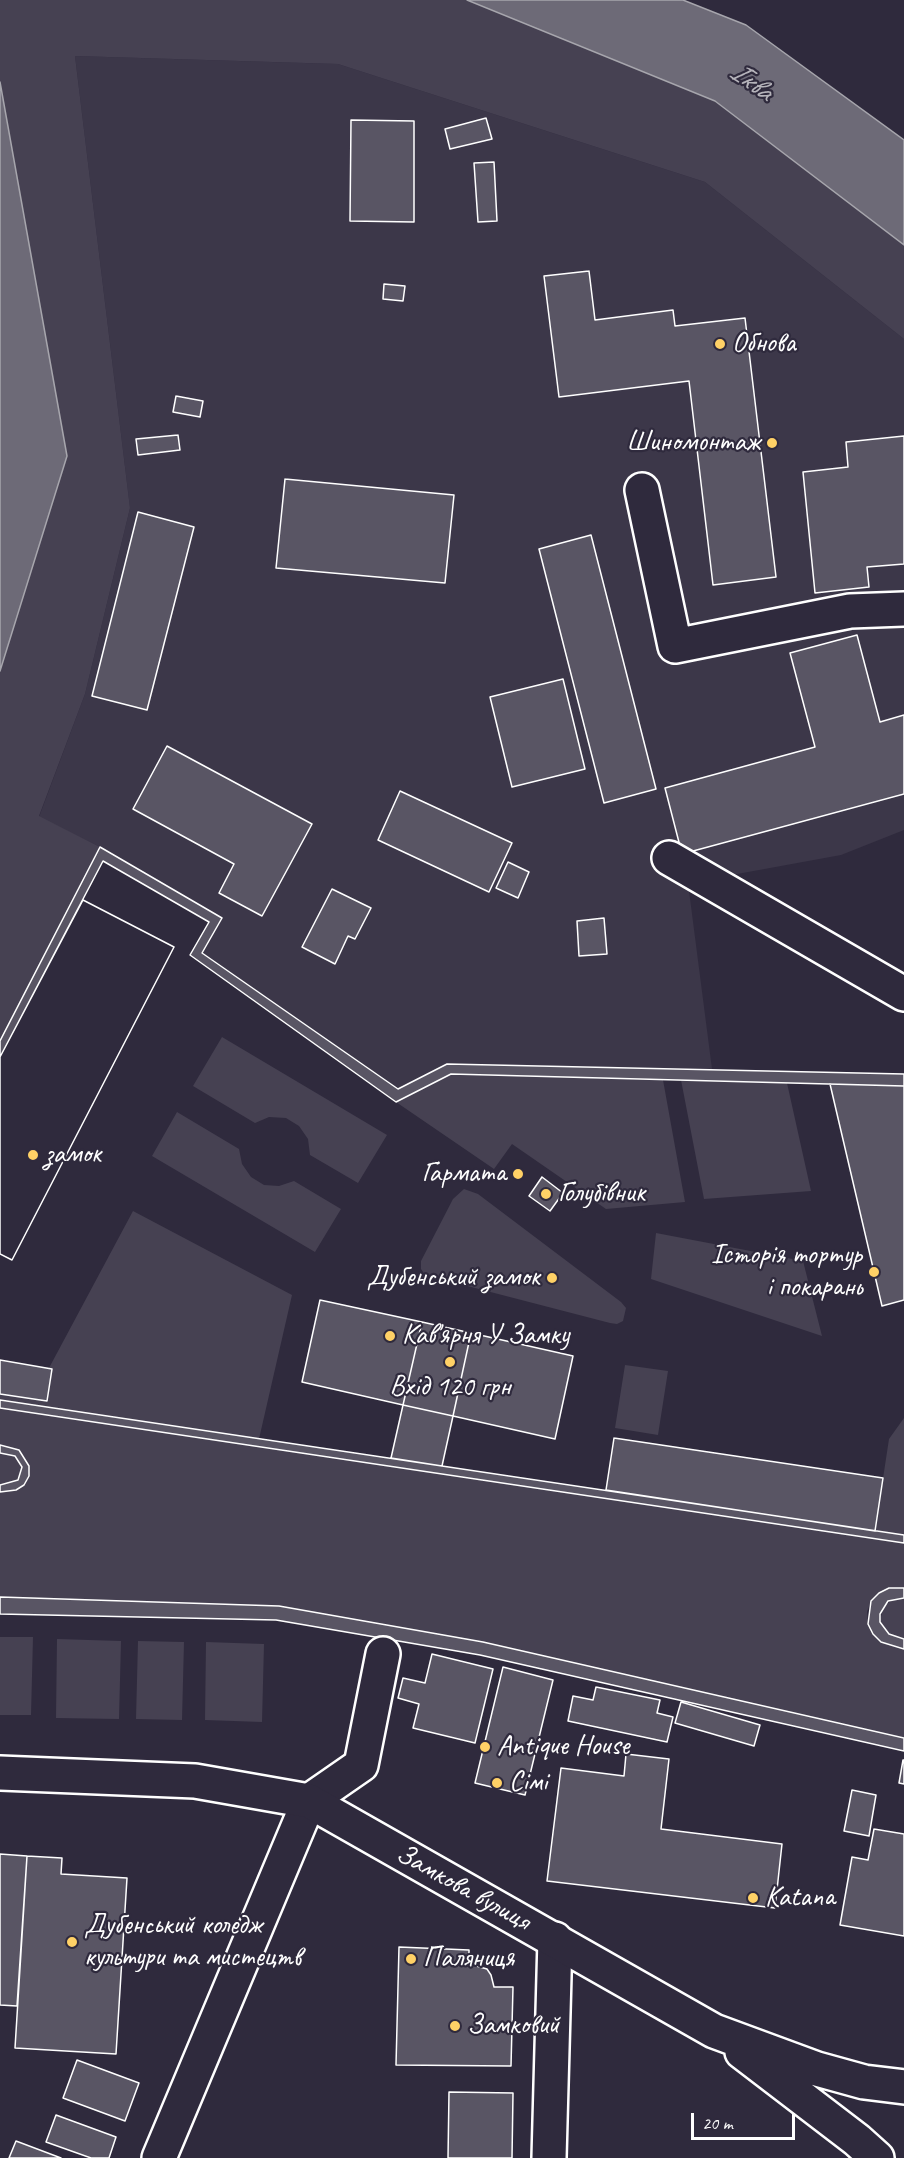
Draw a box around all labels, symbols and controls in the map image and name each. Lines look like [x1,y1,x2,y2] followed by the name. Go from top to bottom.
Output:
[722,54,780,110] water label: Іква
[732,327,795,361] place label: Обнова
[713,337,727,351] marker: Обнова
[626,426,760,460] place label: Шиномонтаж
[765,436,779,450] marker: Шиномонтаж
[45,1138,101,1172] place label: замок
[26,1148,40,1162] marker: замок
[422,1157,506,1191] place label: Гармата
[511,1167,525,1181] marker: Гармата
[558,1177,645,1211] place label: Голубівник
[539,1187,553,1201] marker: Голубівник
[711,1239,862,1305] place label: Історія тортур і покарань
[367,1261,540,1295] place label: Дубенський замок
[867,1265,881,1279] marker: Історія тортур і покарань
[545,1271,559,1285] marker: Дубенський замок
[402,1319,569,1353] place label: Кав'ярня У Замку
[383,1329,397,1343] marker: Кав'ярня У Замку
[443,1355,457,1369] marker: Вхід 120 грн
[390,1371,510,1405] place label: Вхід 120 грн
[497,1730,629,1764] place label: Antique House
[478,1740,492,1754] marker: Antique House
[509,1766,548,1800] place label: Сімі
[490,1776,504,1790] marker: Сімі
[390,1837,536,1939] street label: Замкова вулиця
[765,1881,835,1915] place label: Katana
[746,1891,760,1905] marker: Katana
[84,1909,301,1975] place label: Дубенський коледж культури та мистецтв
[65,1935,79,1949] marker: Дубенський коледж культури та мистецтв
[423,1942,514,1976] place label: Паляниця
[404,1952,418,1966] marker: Паляниця
[467,2009,559,2043] place label: Замковий
[448,2019,462,2033] marker: Замковий
[694,2101,798,2139] scale bar
[702,2112,733,2134] text: 20 m

